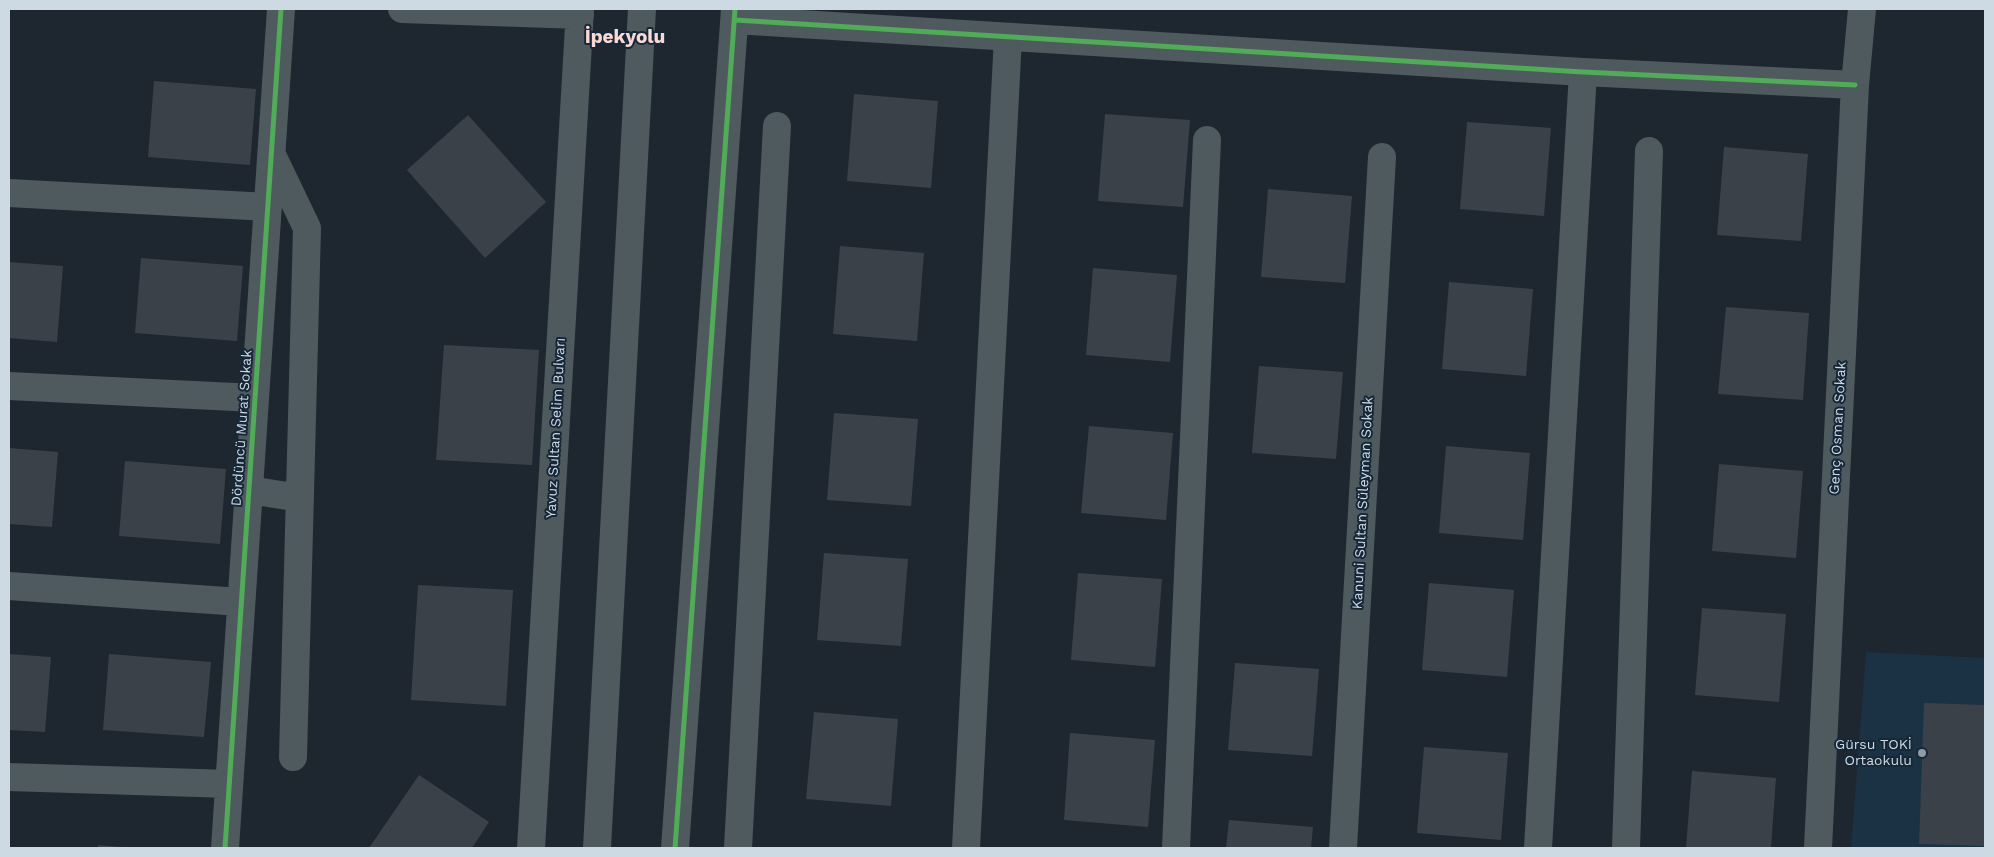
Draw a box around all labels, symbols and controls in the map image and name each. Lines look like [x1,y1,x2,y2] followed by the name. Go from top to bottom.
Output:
[585,26,665,48] district label: İpekyolu
[543,337,569,519] street label: Yavuz Sultan Selim Bulvarı
[228,349,256,507] street label: Dördüncü Murat Sokak
[1826,361,1850,495] street label: Genç Osman Sokak
[1349,396,1377,610] street label: Kanuni Sultan Süleyman Sokak
[1835,737,1912,770] place label: Gürsu TOKİ Ortaokulu
[1916,747,1928,759] marker: Gürsu TOKİ Ortaokulu

